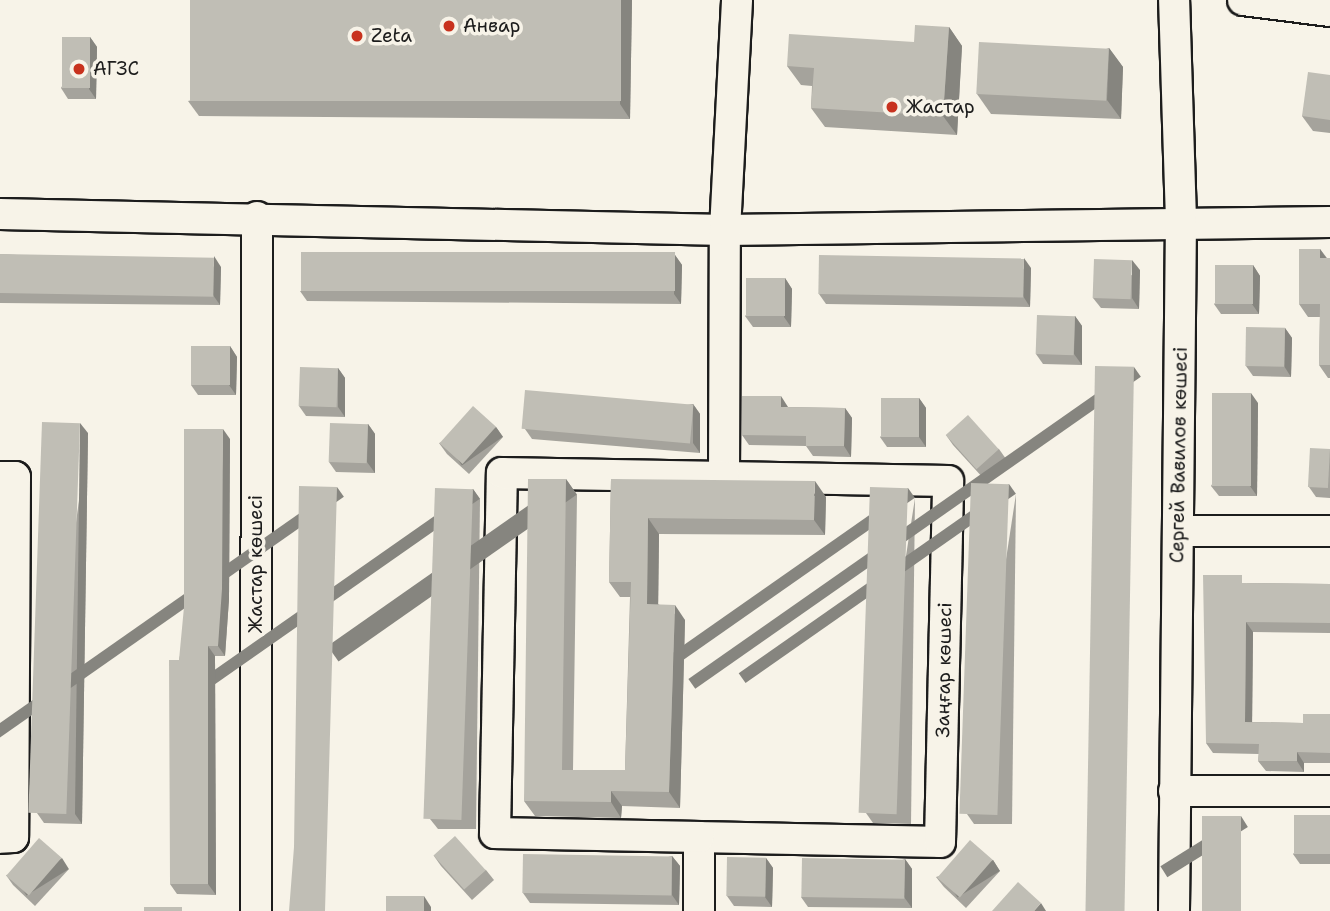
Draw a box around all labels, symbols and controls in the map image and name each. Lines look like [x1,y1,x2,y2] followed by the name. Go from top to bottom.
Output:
[463,15,521,37] place label: Анвар
[441,18,457,34] marker: Анвар
[371,25,412,47] place label: Zeta
[349,28,365,44] marker: Zeta
[93,58,139,80] place label: АГЗС
[71,61,87,77] marker: АГЗС
[906,96,975,118] place label: Жастар
[884,99,900,115] marker: Жастар
[1166,347,1192,563] street label: Сергей Вавилов көшесі
[245,495,267,633] street label: Жастар көшесі
[931,602,957,738] street label: Заңғар көшесі

